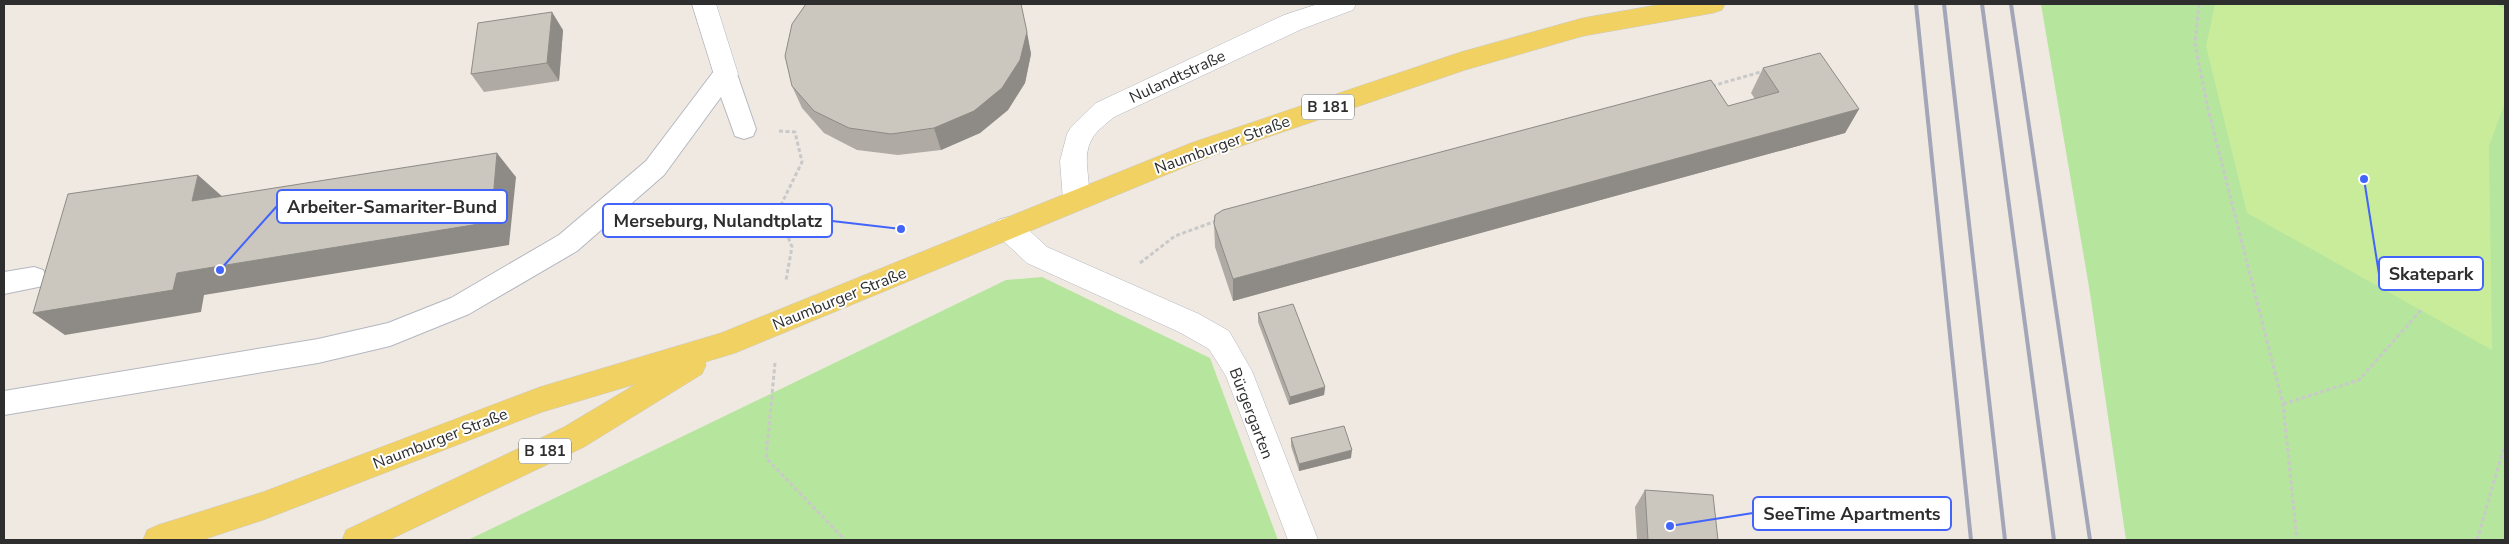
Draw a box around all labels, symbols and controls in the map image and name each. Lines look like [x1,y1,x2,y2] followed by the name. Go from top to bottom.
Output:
[1126,45,1229,109] street label: Nulandtstraße
[1302,94,1354,120] road number: B 181
[1152,110,1293,180] street label: Naumburger Straße
[277,190,507,223] callout: Arbeiter-Samariter-Bund
[287,195,497,219] text: Arbeiter-Samariter-Bund
[603,204,832,237] callout: Merseburg, Nulandtplatz
[614,209,823,233] text: Merseburg, Nulandtplatz
[2379,257,2483,290] callout: Skatepark
[769,262,910,336] street label: Naumburger Straße
[2389,262,2474,286] text: Skatepark
[1224,365,1279,462] street label: Bürgergarten
[370,403,511,475] street label: Naumburger Straße
[519,438,571,464] road number: B 181
[1753,497,1951,530] callout: SeeTime Apartments
[1763,502,1941,526] text: SeeTime Apartments

